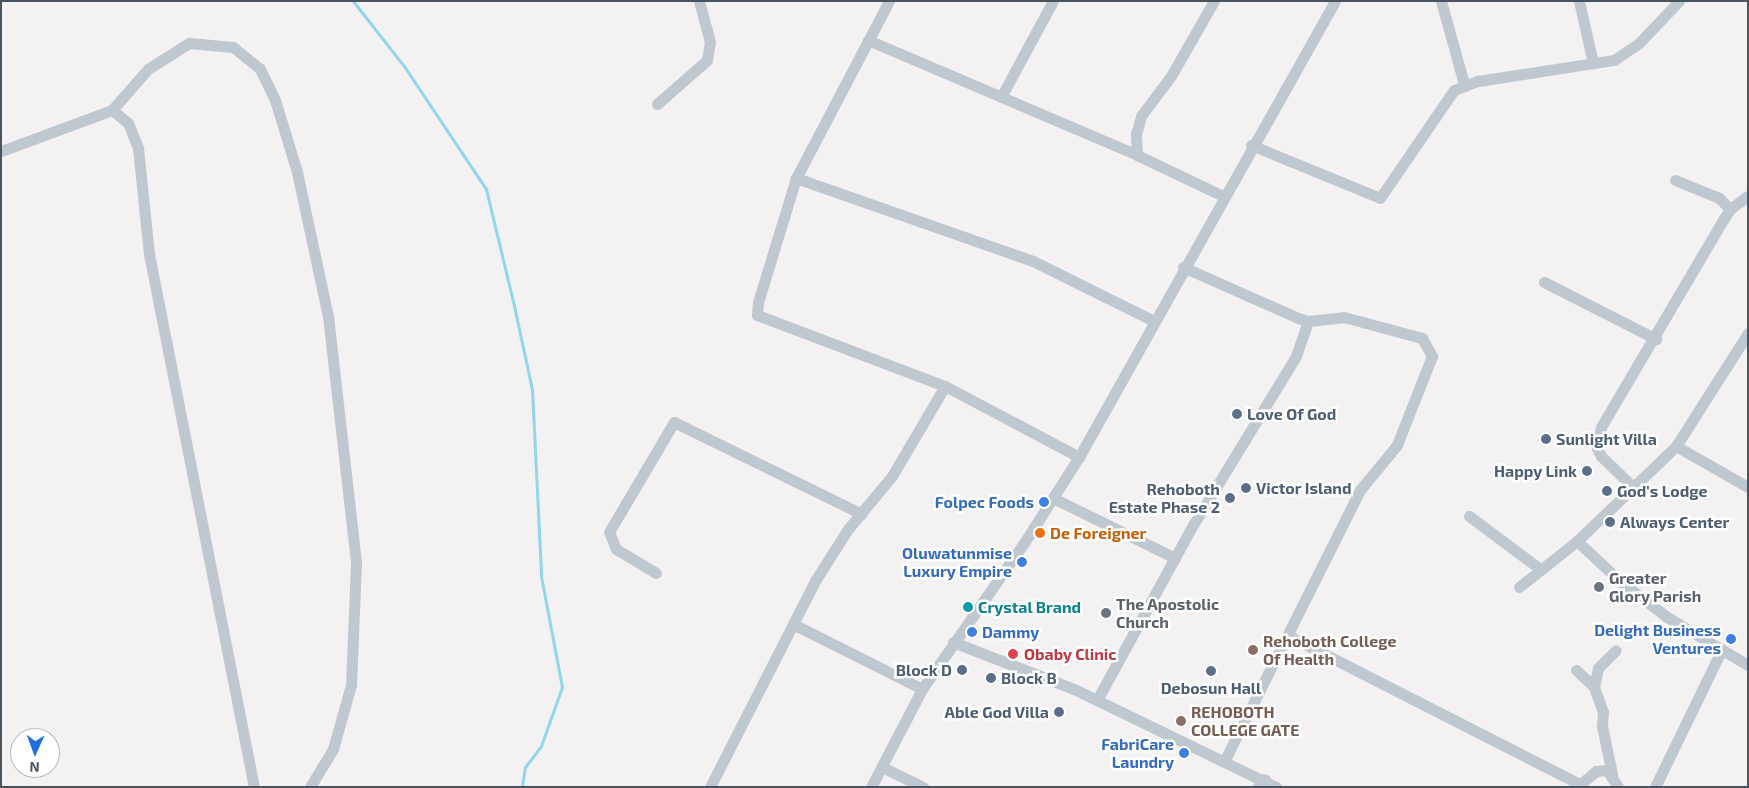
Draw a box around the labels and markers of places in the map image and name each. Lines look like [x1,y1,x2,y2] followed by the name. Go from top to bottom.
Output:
[1247,404,1337,424] place label: Love Of God
[1231,408,1243,420] marker: Love Of God
[1556,429,1657,449] place label: Sunlight Villa
[1540,433,1552,445] marker: Sunlight Villa
[1494,461,1577,481] place label: Happy Link
[1581,465,1593,477] marker: Happy Link
[1256,478,1352,498] place label: Victor Island
[1109,479,1220,517] place label: Rehoboth Estate Phase 2
[1617,481,1707,501] place label: God's Lodge
[1240,482,1252,494] marker: Victor Island
[1601,485,1613,497] marker: God's Lodge
[935,492,1034,512] place label: Folpec Foods
[1224,492,1236,504] marker: Rehoboth Estate Phase 2
[1038,496,1050,508] marker: Folpec Foods
[1620,512,1729,532] place label: Always Center
[1604,516,1616,528] marker: Always Center
[1050,523,1146,543] place label: De Foreigner
[1034,527,1046,539] marker: De Foreigner
[902,543,1012,581] place label: Oluwatunmise Luxury Empire
[1016,556,1028,568] marker: Oluwatunmise Luxury Empire
[1609,568,1702,606] place label: Greater Glory Parish
[1593,581,1605,593] marker: Greater Glory Parish
[1116,594,1220,632] place label: The Apostolic Church
[978,597,1081,617] place label: Crystal Brand
[962,601,974,613] marker: Crystal Brand
[1100,607,1112,619] marker: The Apostolic Church
[1594,620,1721,658] place label: Delight Business Ventures
[982,622,1039,642] place label: Dammy
[966,626,978,638] marker: Dammy
[1263,631,1396,669] place label: Rehoboth College Of Health
[1725,633,1737,645] marker: Delight Business Ventures
[1024,644,1117,664] place label: Obaby Clinic
[1247,644,1259,656] marker: Rehoboth College Of Health
[1006,647,1020,661] marker: Obaby Clinic
[896,660,952,680] place label: Block D
[956,664,968,676] marker: Block D
[1205,665,1217,677] marker: Debosun Hall
[1001,668,1057,688] place label: Block B
[985,672,997,684] marker: Block B
[1161,678,1261,698] place label: Debosun Hall
[944,702,1049,722] place label: Able God Villa
[1191,702,1299,740] place label: REHOBOTH COLLEGE GATE
[1053,706,1065,718] marker: Able God Villa
[1175,715,1187,727] marker: REHOBOTH COLLEGE GATE
[1101,734,1174,772] place label: FabriCare Laundry
[1178,747,1190,759] marker: FabriCare Laundry

